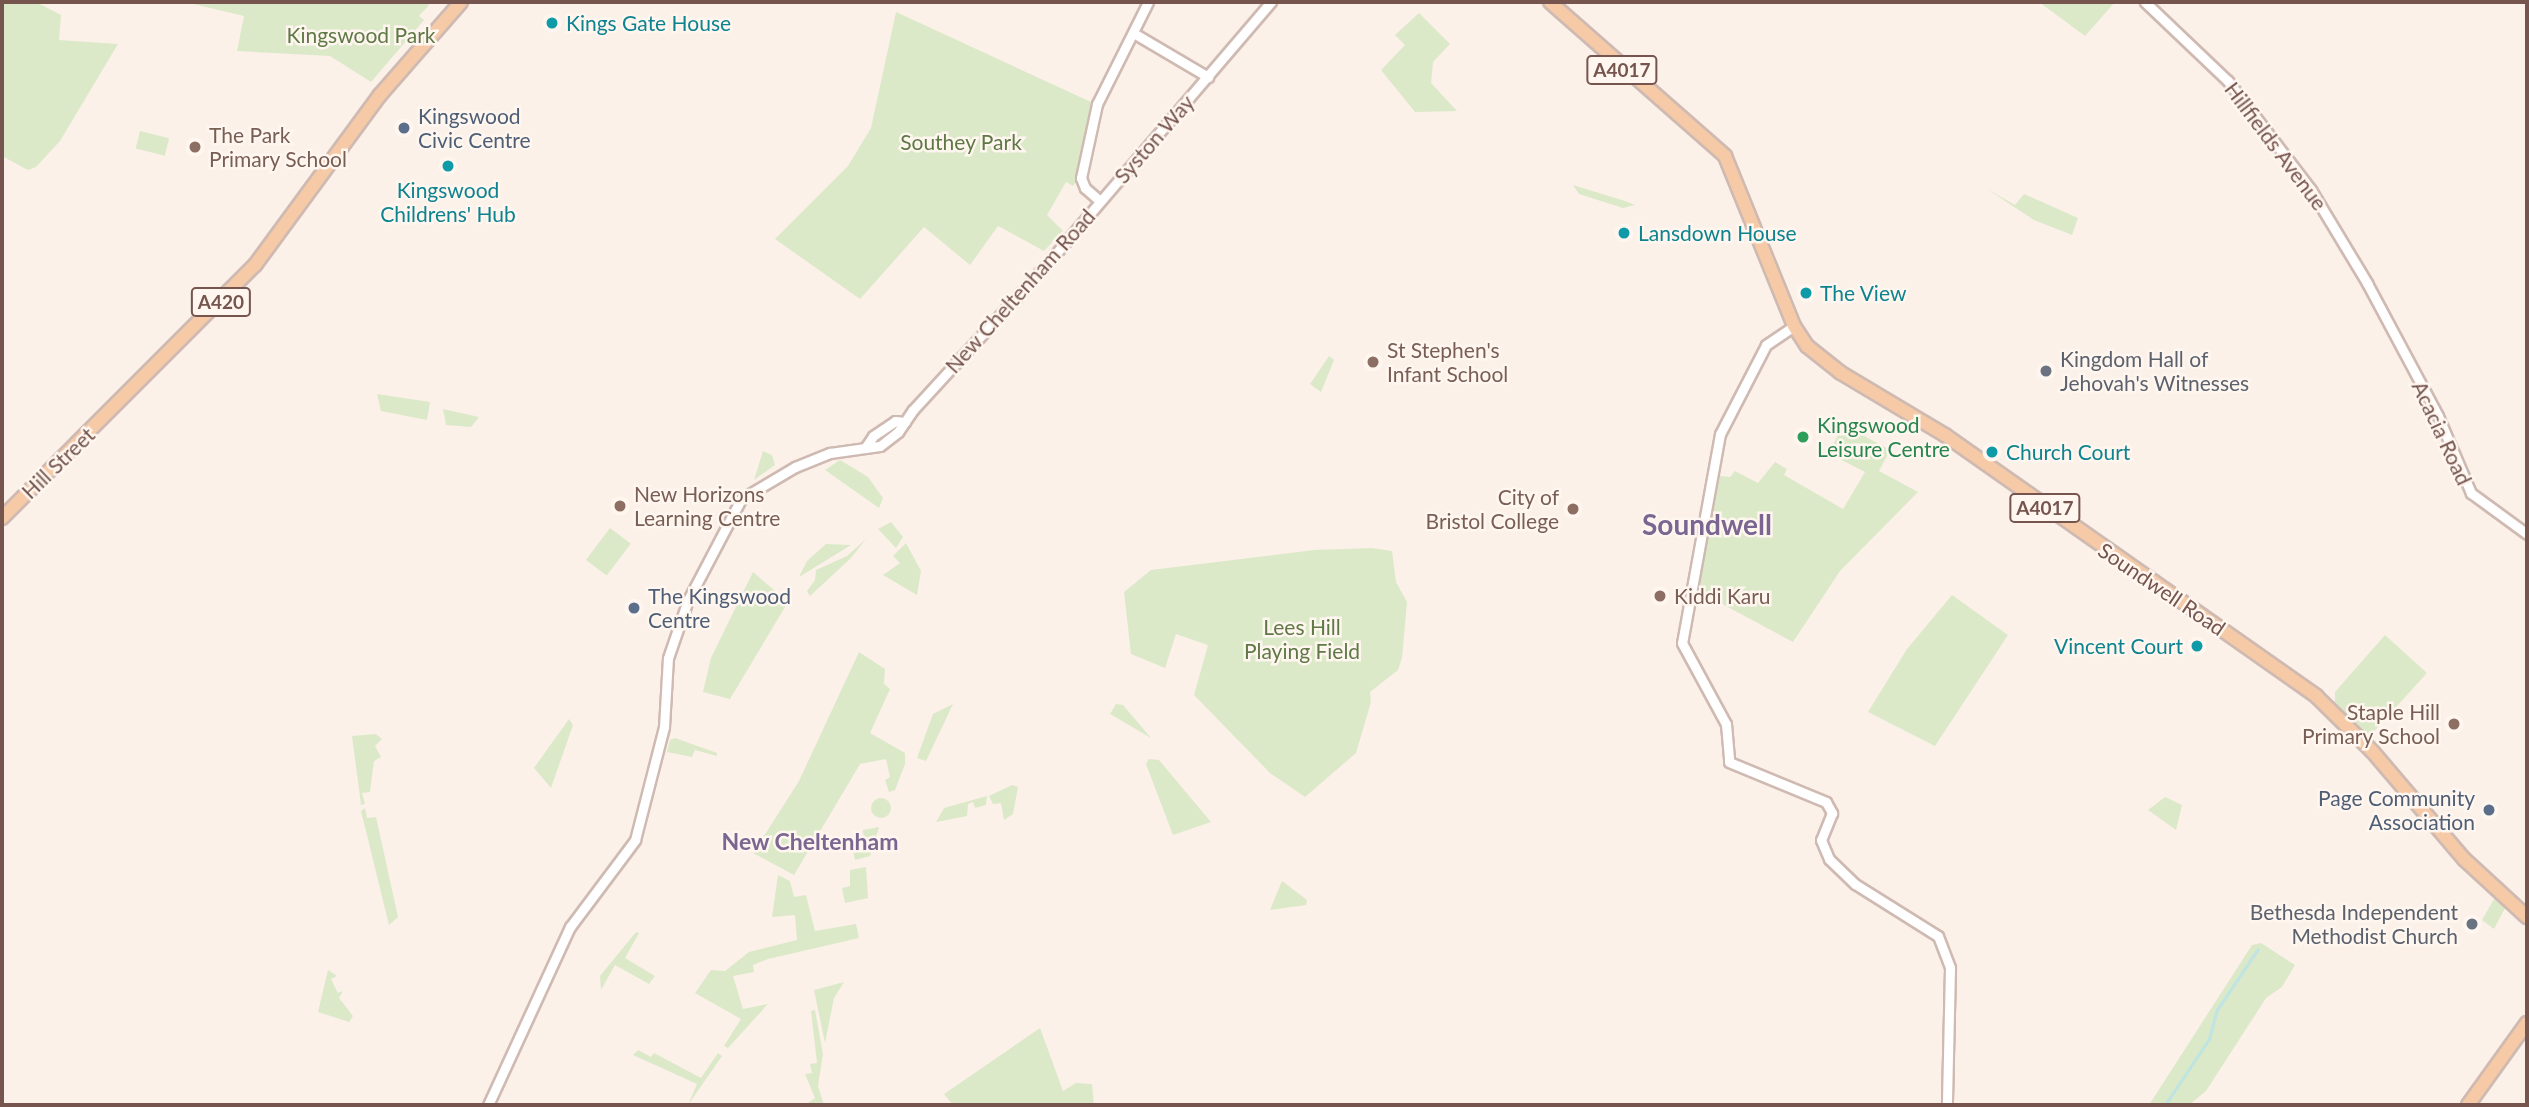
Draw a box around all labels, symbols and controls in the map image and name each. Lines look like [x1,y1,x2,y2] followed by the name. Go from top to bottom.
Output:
[566,10,731,36] place label: Kings Gate House
[544,15,560,31] marker: Kings Gate House
[286,22,436,48] park label: Kingswood Park
[1585,54,1659,86] road number: A4017
[2219,77,2333,215] street label: Hillfields Avenue
[1109,90,1199,188] street label: Syston Way
[418,103,531,153] place label: Kingswood Civic Centre
[396,120,412,136] marker: Kingswood Civic Centre
[209,122,347,172] place label: The Park Primary School
[900,129,1022,155] park label: Southey Park
[187,139,203,155] marker: The Park Primary School
[440,158,456,174] marker: Kingswood Childrens' Hub
[380,177,516,227] place label: Kingswood Childrens' Hub
[940,204,1100,378] street label: New Cheltenham Road
[1638,220,1797,246] place label: Lansdown House
[1616,225,1632,241] marker: Lansdown House
[1820,280,1907,306] place label: The View
[1798,285,1814,301] marker: The View
[190,286,252,318] road number: A420
[1387,337,1508,387] place label: St Stephen's Infant School
[2060,346,2249,396] place label: Kingdom Hall of Jehovah's Witnesses
[1365,354,1381,370] marker: St Stephen's Infant School
[2038,363,2054,379] marker: Kingdom Hall of Jehovah's Witnesses
[2407,377,2477,489] street label: Acacia Road
[1817,412,1950,462] place label: Kingswood Leisure Centre
[16,422,100,504] street label: Hill Street
[1795,429,1811,445] marker: Kingswood Leisure Centre
[2006,439,2130,465] place label: Church Court
[1984,444,2000,460] marker: Church Court
[634,481,780,531] place label: New Horizons Learning Centre
[1426,484,1559,534] place label: City of Bristol College
[2008,492,2082,524] road number: A4017
[612,498,628,514] marker: New Horizons Learning Centre
[1565,501,1581,517] marker: City of Bristol College
[1642,507,1772,541] district label: Soundwell
[2094,537,2230,641] street label: Soundwell Road
[648,583,791,633] place label: The Kingswood Centre
[1674,583,1771,609] place label: Kiddi Karu
[1652,588,1668,604] marker: Kiddi Karu
[626,600,642,616] marker: The Kingswood Centre
[1244,614,1360,664] park label: Lees Hill Playing Field
[2054,633,2183,659] place label: Vincent Court
[2189,638,2205,654] marker: Vincent Court
[2302,699,2440,749] place label: Staple Hill Primary School
[2446,716,2462,732] marker: Staple Hill Primary School
[2318,785,2475,835] place label: Page Community Association
[2481,802,2497,818] marker: Page Community Association
[721,827,899,855] district label: New Cheltenham
[2250,899,2458,949] place label: Bethesda Independent Methodist Church
[2464,916,2480,932] marker: Bethesda Independent Methodist Church

